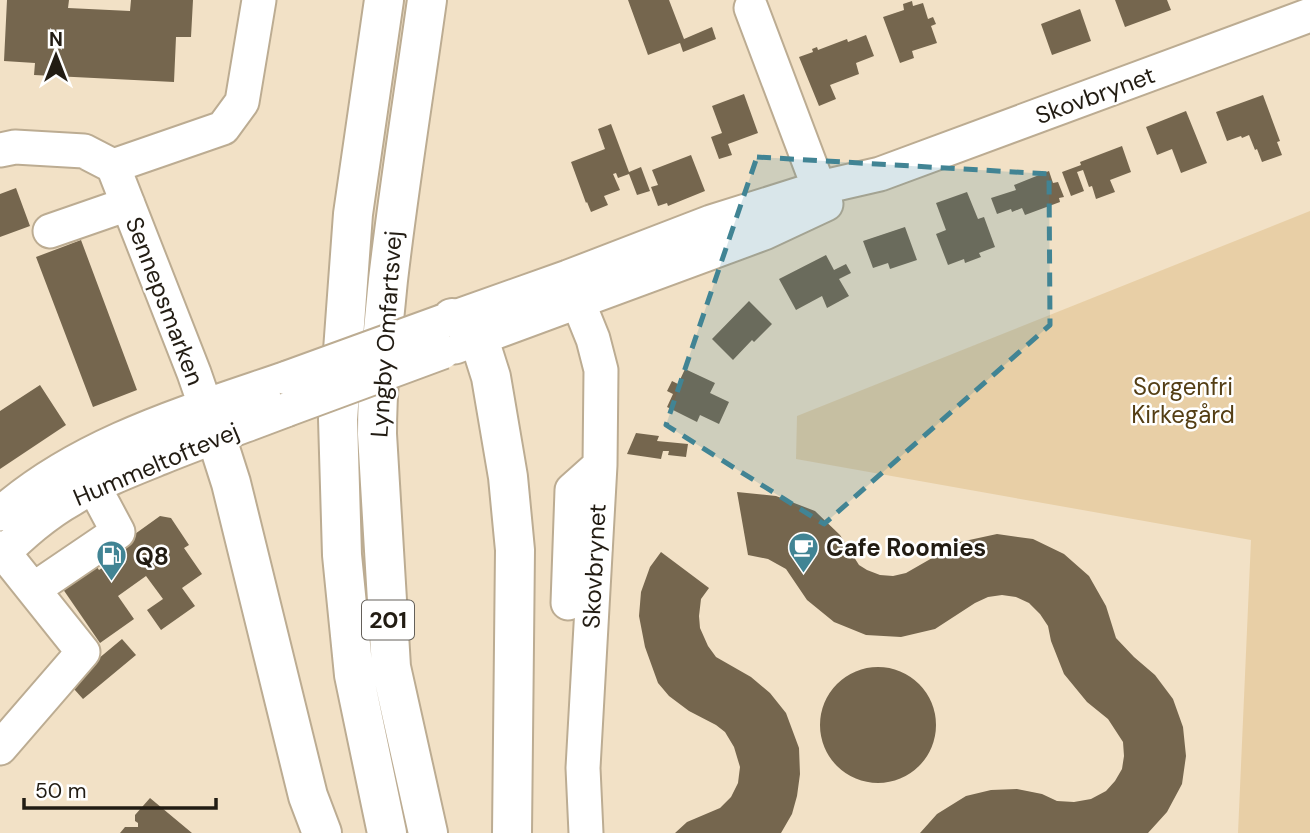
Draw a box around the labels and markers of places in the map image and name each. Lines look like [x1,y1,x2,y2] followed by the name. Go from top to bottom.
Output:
[786,530,820,574] cafe icon: Cafe Roomies
[826,532,986,563] place label: Cafe Roomies
[95,539,129,583] fuel station icon: Q8
[135,541,169,572] place label: Q8

